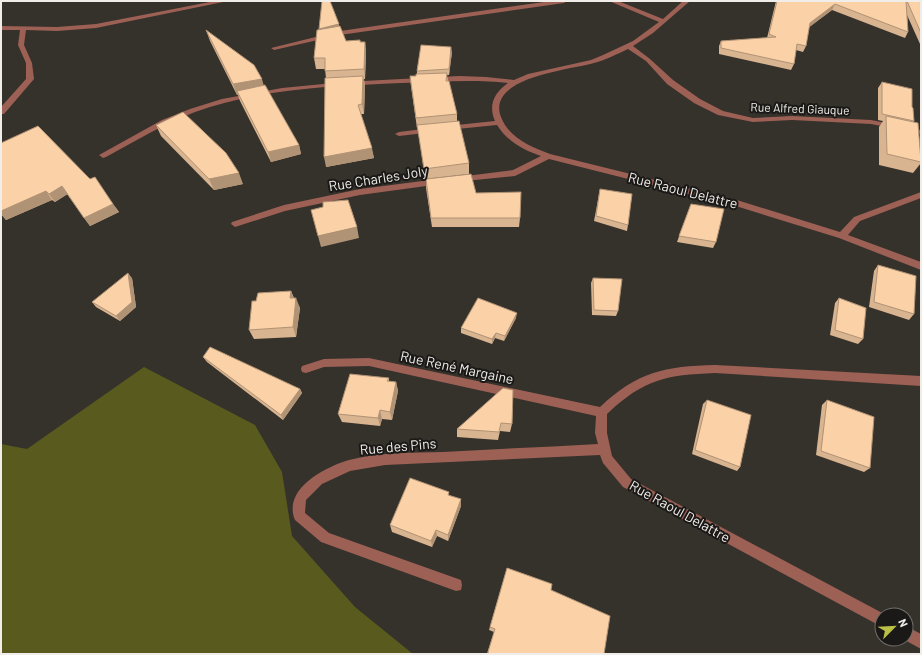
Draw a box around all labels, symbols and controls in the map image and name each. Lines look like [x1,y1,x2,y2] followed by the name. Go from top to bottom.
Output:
[750,99,850,117] street label: Rue Alfred Giauque
[327,162,429,194] street label: Rue Charles Joly
[626,168,740,212] street label: Rue Raoul Delattre
[399,347,515,387] street label: Rue René Margaine
[359,434,437,458] street label: Rue des Pins
[627,476,733,546] street label: Rue Raoul Delattre
[874,607,914,647] north arrow
[896,617,911,629] text: N

